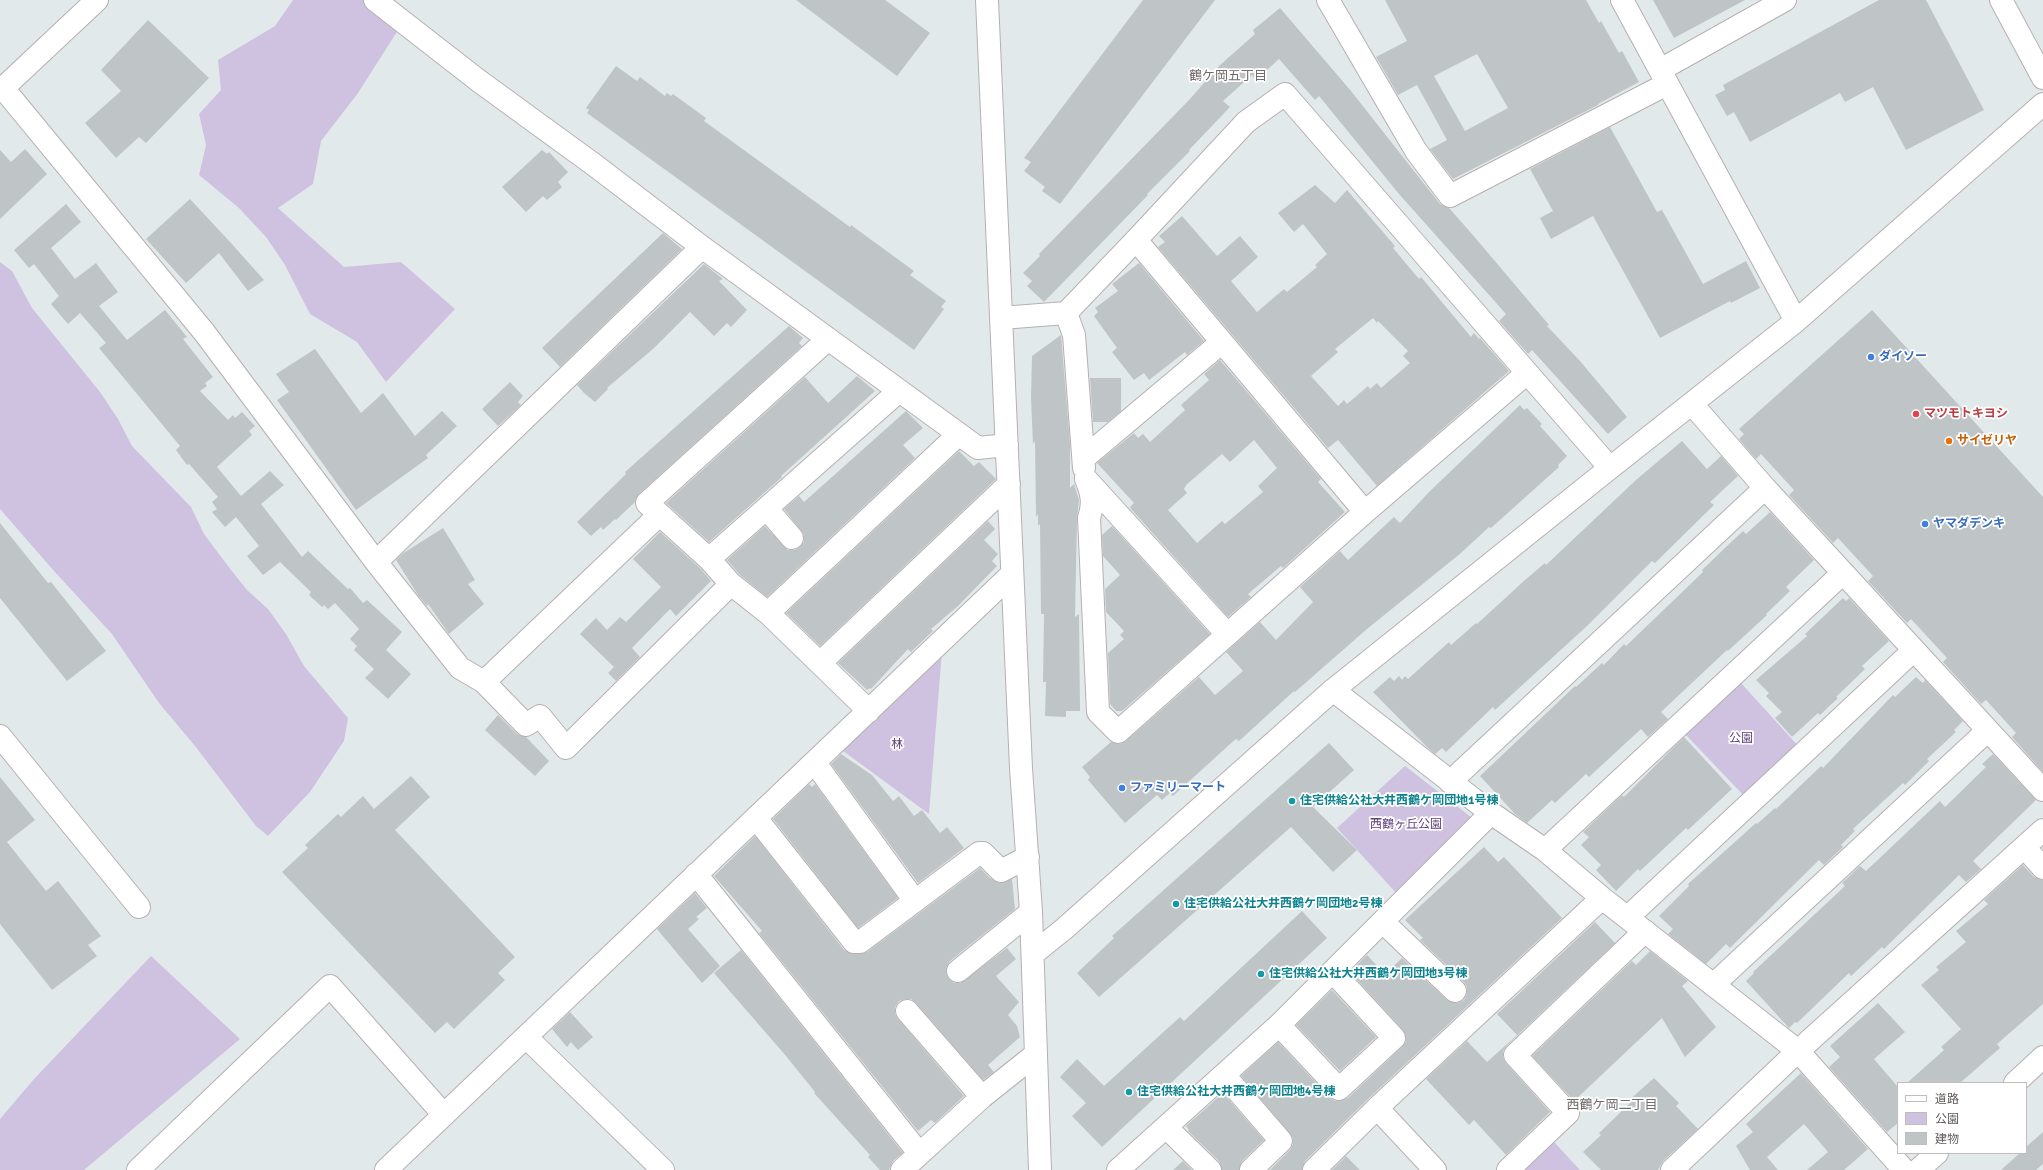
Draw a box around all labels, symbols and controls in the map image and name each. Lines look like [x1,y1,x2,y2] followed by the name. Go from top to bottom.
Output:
[1189,69,1267,85] district label: 鶴ケ岡五丁目
[1879,350,1927,364] place label: ダイソー
[1866,352,1876,362] marker: ダイソー
[1924,407,2008,421] place label: マツモトキヨシ
[1911,409,1921,419] marker: マツモトキヨシ
[1957,434,2017,448] place label: サイゼリヤ
[1944,436,1954,446] marker: サイゼリヤ
[1933,517,2005,531] place label: ヤマダデンキ
[1920,519,1930,529] marker: ヤマダデンキ
[1729,732,1753,746] park label: 公園
[891,738,903,752] park label: 林
[1130,781,1226,795] place label: ファミリーマート
[1117,783,1127,793] marker: ファミリーマート
[1300,794,1498,808] place label: 住宅供給公社大井西鶴ケ岡団地1号棟
[1287,796,1297,806] marker: 住宅供給公社大井西鶴ケ岡団地1号棟
[1370,818,1442,832] park label: 西鶴ヶ丘公園
[1184,897,1382,911] place label: 住宅供給公社大井西鶴ケ岡団地2号棟
[1171,899,1181,909] marker: 住宅供給公社大井西鶴ケ岡団地2号棟
[1269,967,1467,981] place label: 住宅供給公社大井西鶴ケ岡団地3号棟
[1256,969,1266,979] marker: 住宅供給公社大井西鶴ケ岡団地3号棟
[1897,1082,2027,1154] legend
[1137,1085,1335,1099] place label: 住宅供給公社大井西鶴ケ岡団地4号棟
[1124,1087,1134,1097] marker: 住宅供給公社大井西鶴ケ岡団地4号棟
[1935,1092,1959,1107] text: 道路
[1567,1098,1657,1114] district label: 西鶴ケ岡二丁目
[1935,1112,1959,1127] text: 公園
[1935,1132,1959,1147] text: 建物

